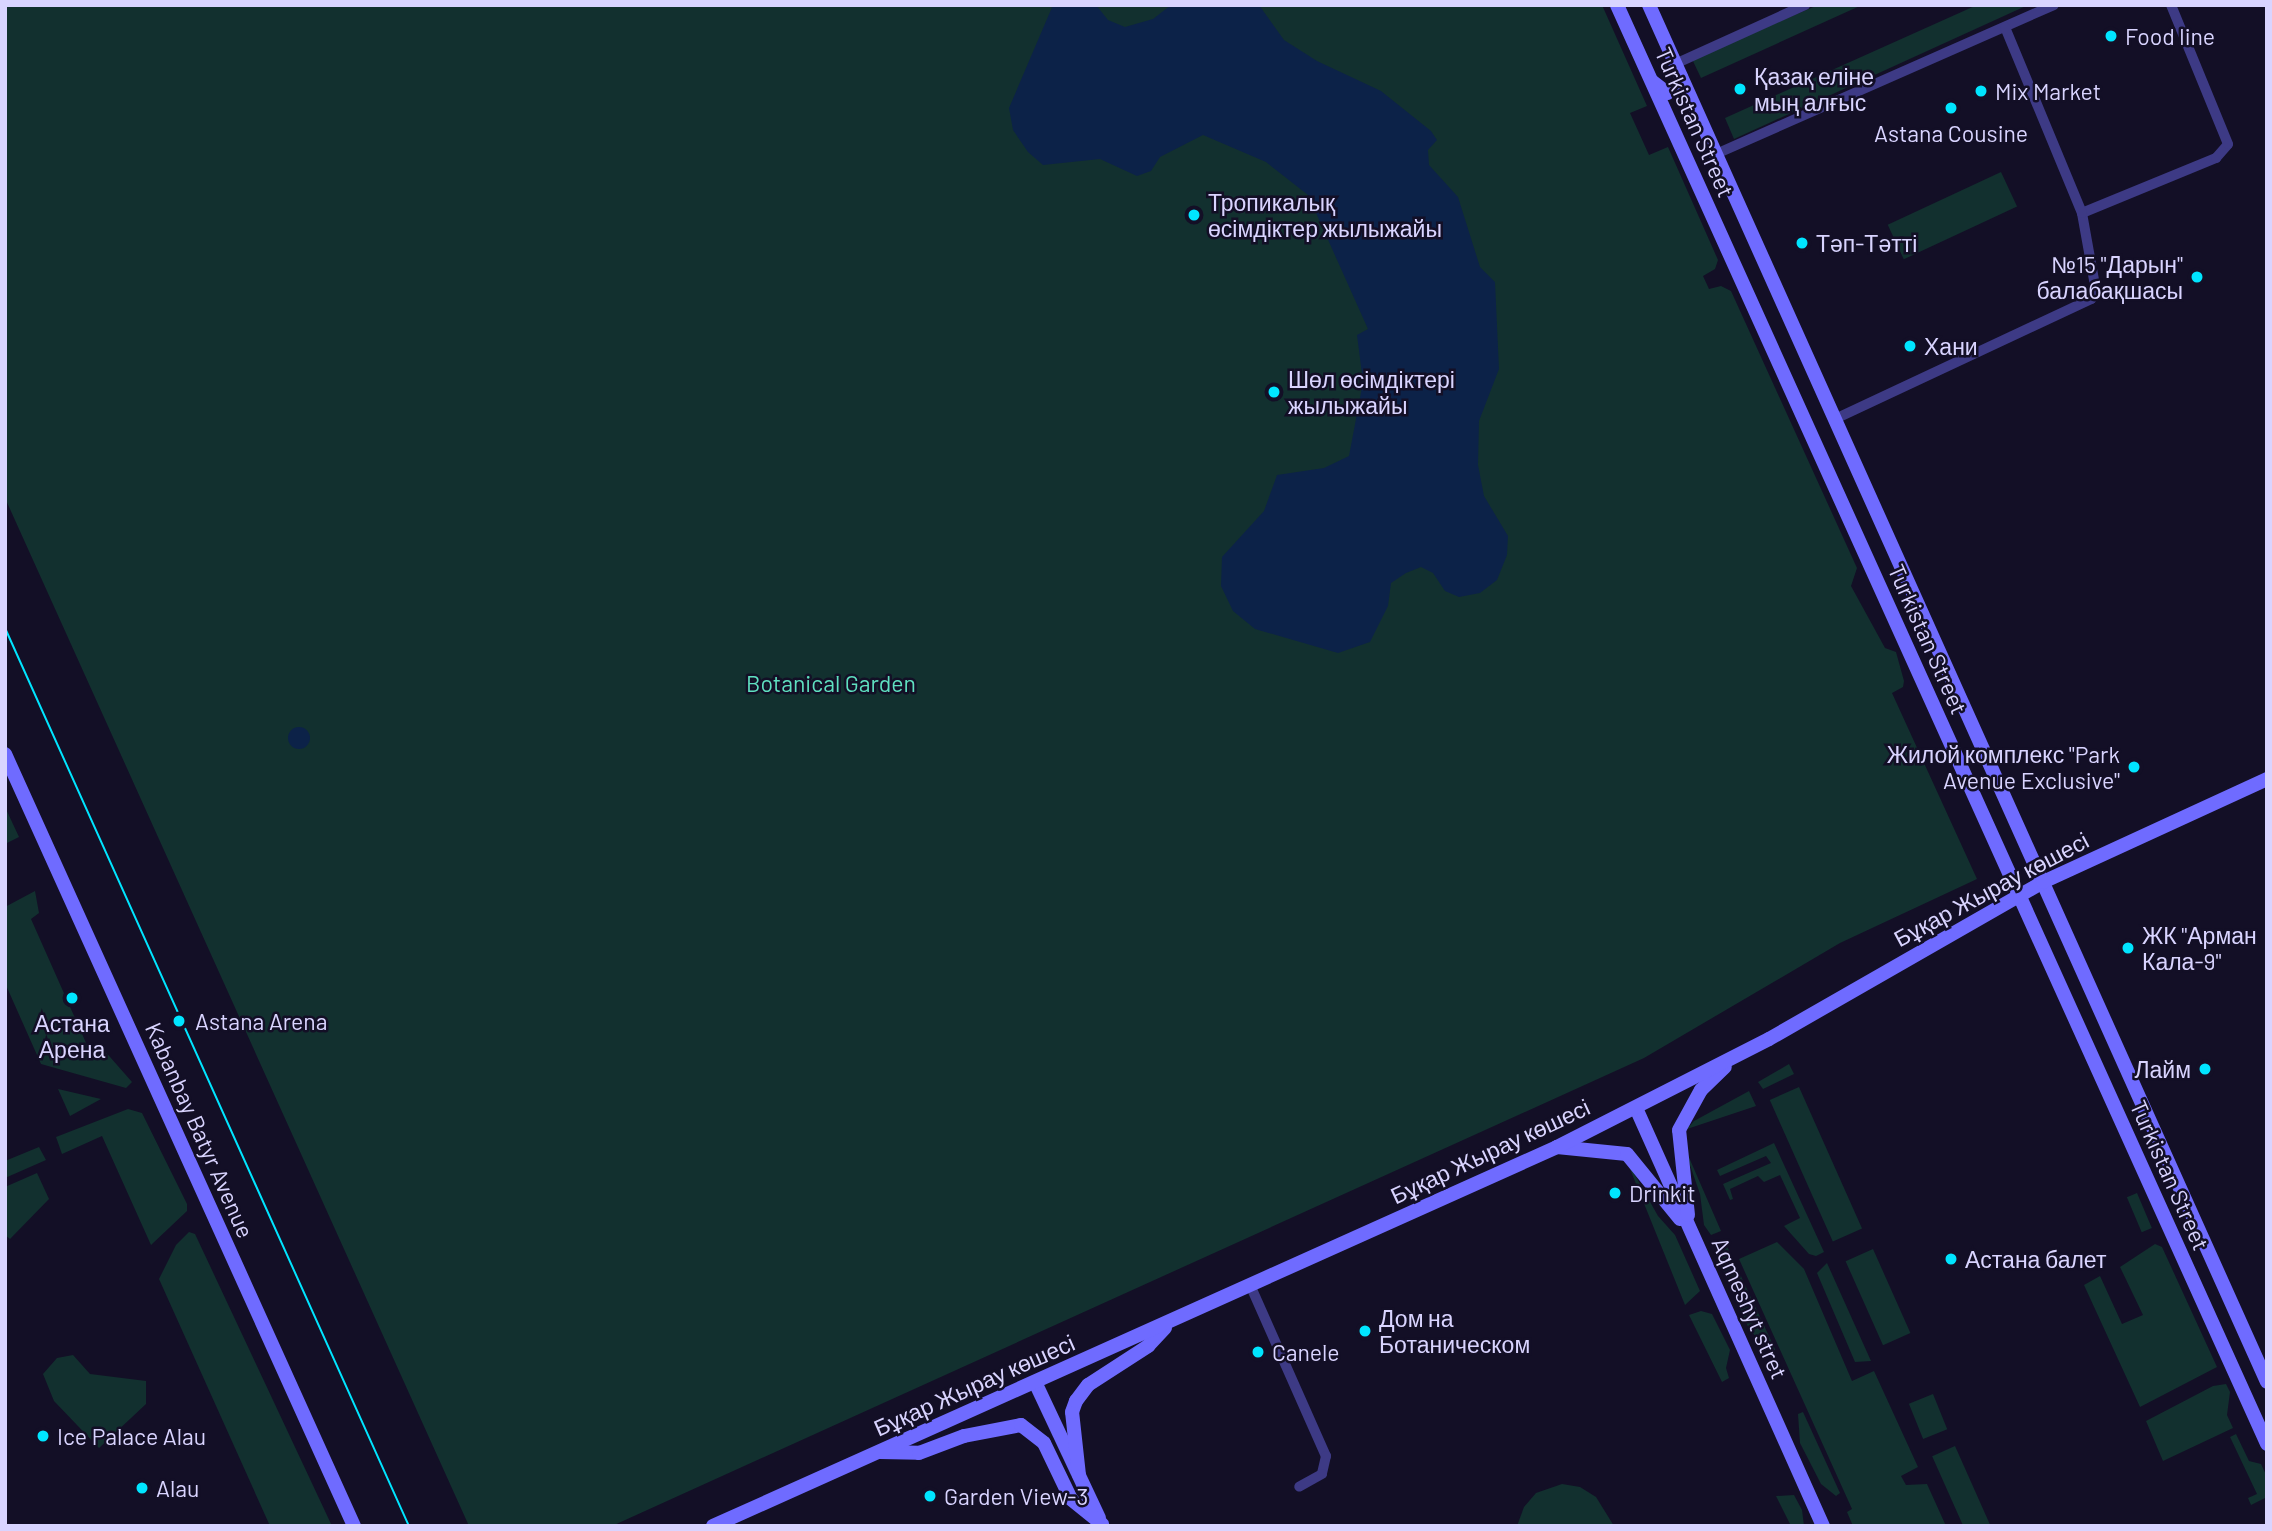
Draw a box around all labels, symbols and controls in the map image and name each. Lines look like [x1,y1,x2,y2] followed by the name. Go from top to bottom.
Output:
[2125,22,2215,50] place label: Food line
[2103,28,2119,44] marker: Food line
[1650,43,1740,201] street label: Turkistan Street
[1754,62,1874,116] place label: Қазақ еліне мың алғыс
[1995,77,2101,105] place label: Mix Market
[1732,81,1748,97] marker: Қазақ еліне мың алғыс
[1973,83,1989,99] marker: Mix Market
[1943,100,1959,116] marker: Astana Cousine
[1874,119,2028,147] place label: Astana Cousine
[1208,188,1442,242] place label: Тропикалық өсімдіктер жылыжайы
[1186,207,1202,223] marker: Тропикалық өсімдіктер жылыжайы
[1816,229,1917,257] place label: Тәп-Тәтті
[1794,235,1810,251] marker: Тәп-Тәтті
[2037,250,2183,304] place label: №15 "Дарын" балабақшасы
[2189,269,2205,285] marker: №15 "Дарын" балабақшасы
[1924,332,1978,360] place label: Хани
[1902,338,1918,354] marker: Хани
[1288,365,1455,419] place label: Шөл өсімдіктері жылыжайы
[1266,384,1282,400] marker: Шөл өсімдіктері жылыжайы
[1883,560,1973,718] street label: Turkistan Street
[746,669,916,697] park label: Botanical Garden
[1887,740,2120,794] place label: Жилой комплекс "Park Avenue Exclusive"
[2126,759,2142,775] marker: Жилой комплекс "Park Avenue Exclusive"
[1889,826,2093,952] street label: Бұқар Жырау көшесі
[2142,921,2257,975] place label: ЖК "Арман Кала-9"
[2120,940,2136,956] marker: ЖК "Арман Кала-9"
[64,990,80,1006] marker: Астана Арена
[195,1007,328,1035] place label: Astana Arena
[34,1009,110,1063] place label: Астана Арена
[169,1011,189,1031] marker: Astana Arena
[140,1018,260,1242] street label: Kabanbay Batyr Avenue
[2134,1055,2191,1083] place label: Лайм
[2197,1061,2213,1077] marker: Лайм
[1386,1093,1594,1209] street label: Бұқар Жырау көшесі
[2125,1096,2215,1254] street label: Turkistan Street
[1629,1179,1696,1207] place label: Drinkit
[1607,1185,1623,1201] marker: Drinkit
[1706,1233,1794,1383] street label: Aqmeshyt stret
[1965,1245,2106,1273] place label: Астана балет
[1943,1251,1959,1267] marker: Астана балет
[1379,1304,1530,1358] place label: Дом на Ботаническом
[1357,1323,1373,1339] marker: Дом на Ботаническом
[869,1328,1079,1442] street label: Бұқар Жырау көшесі
[1272,1338,1340,1366] place label: Canele
[1250,1344,1266,1360] marker: Canele
[57,1422,206,1450] place label: Ice Palace Alau
[35,1428,51,1444] marker: Ice Palace Alau
[156,1474,199,1502] place label: Alau
[134,1480,150,1496] marker: Alau
[944,1482,1088,1510] place label: Garden View-3
[922,1488,938,1504] marker: Garden View-3

